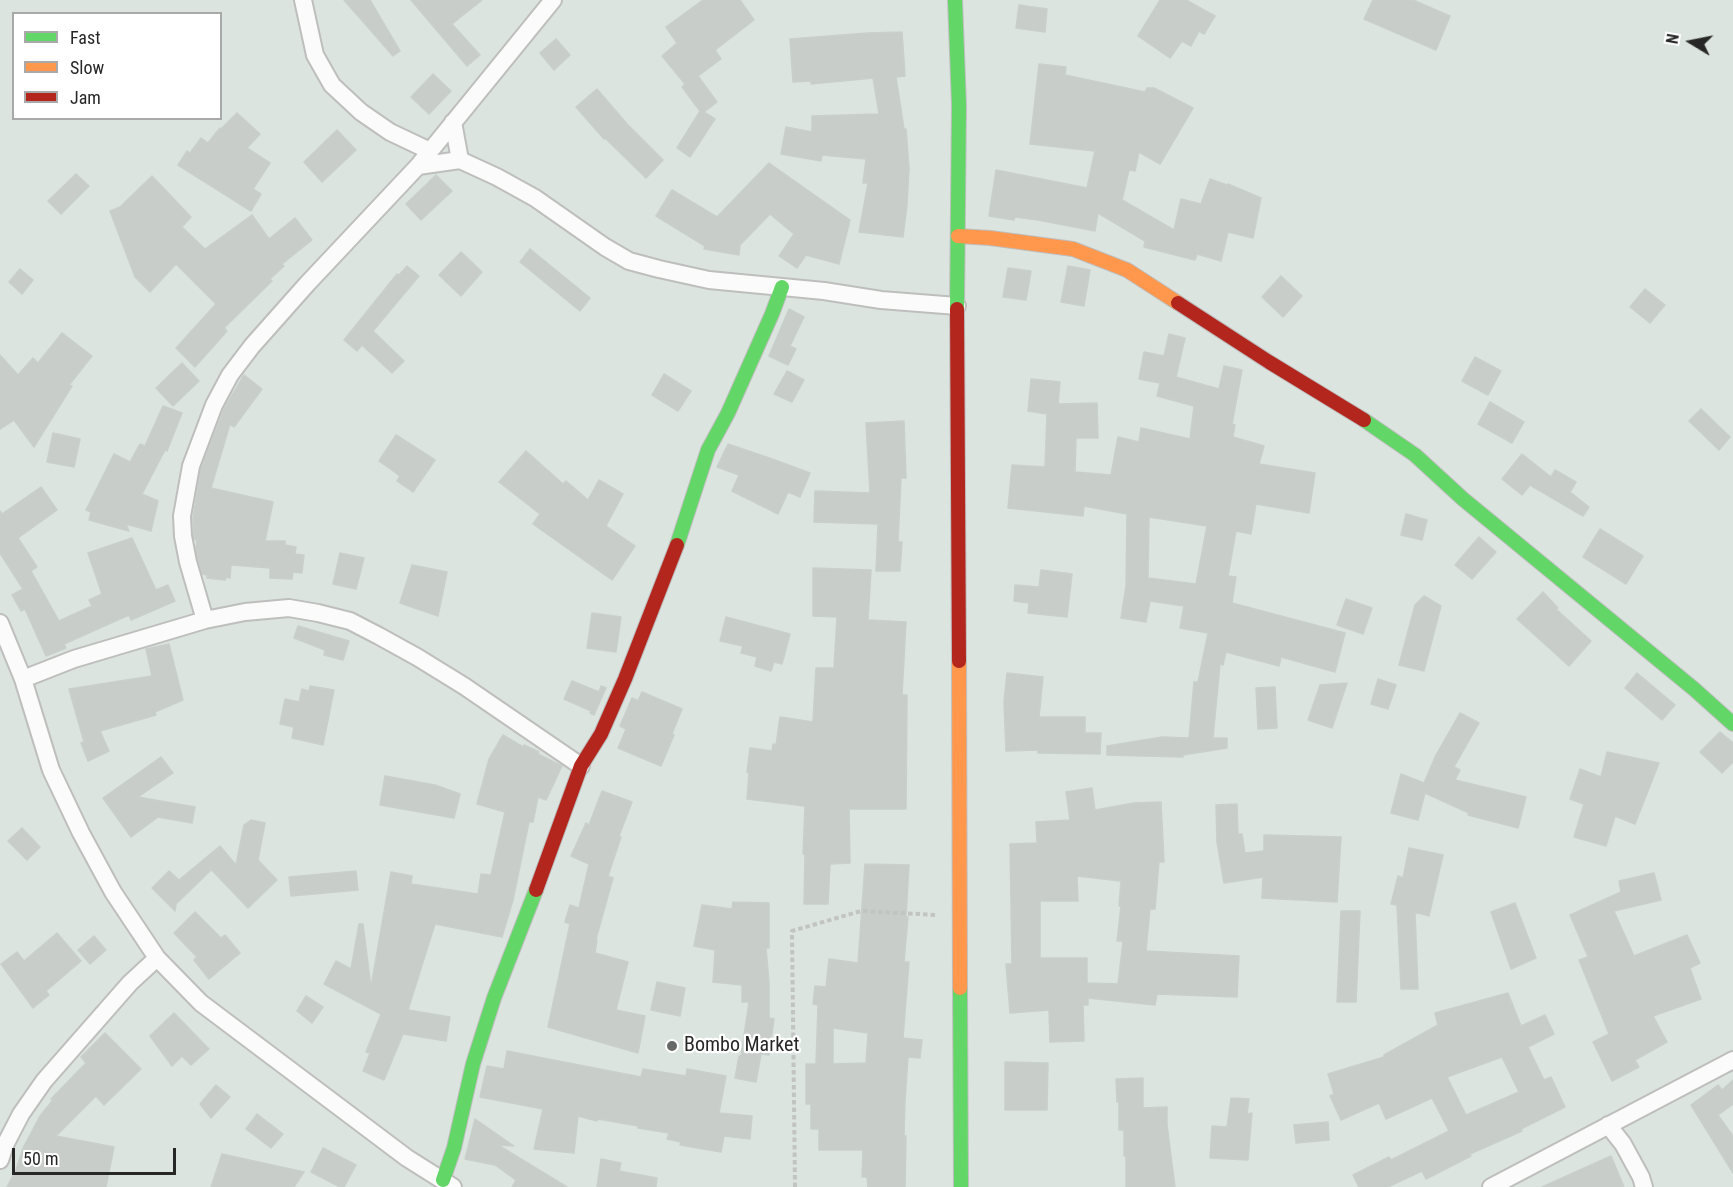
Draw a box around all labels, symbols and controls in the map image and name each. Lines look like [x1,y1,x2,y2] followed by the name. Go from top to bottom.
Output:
[12,12,222,120] legend
[1661,12,1721,72] north arrow
[70,27,101,48] text: Fast
[1663,32,1683,45] text: N
[70,57,104,78] text: Slow
[70,87,101,108] text: Jam
[684,1034,799,1058] place label: Bombo Market
[665,1039,679,1053] marker: Bombo Market
[15,1136,178,1174] scale bar
[23,1148,58,1169] text: 50 m

